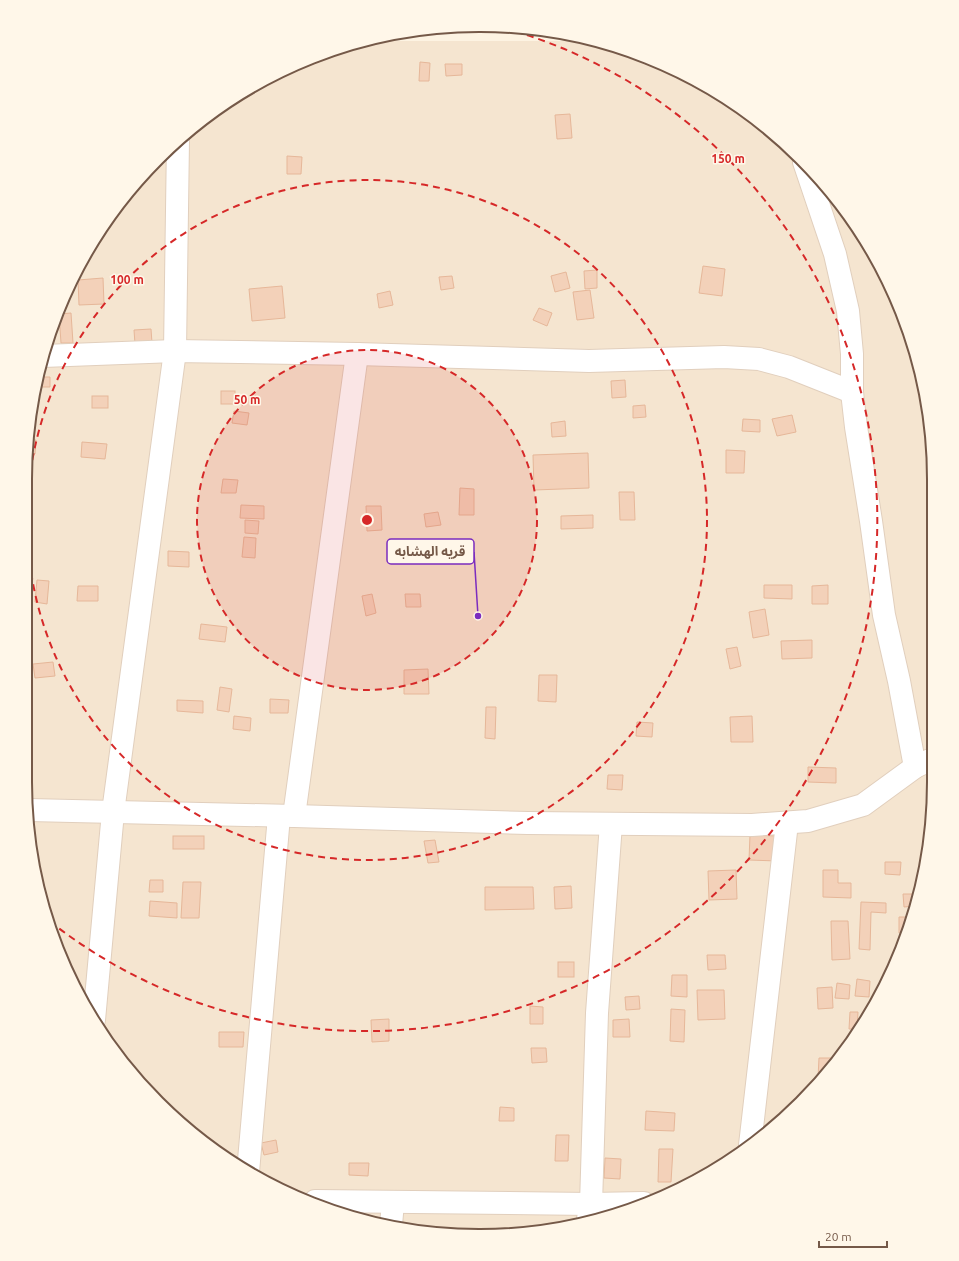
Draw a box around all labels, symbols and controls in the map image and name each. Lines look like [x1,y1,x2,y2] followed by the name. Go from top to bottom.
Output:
[711,152,745,165] text: 150 m
[110,273,144,286] text: 100 m
[234,393,260,406] text: 50 m
[360,513,374,527] centre of rings
[387,539,474,564] callout: قريه الهشابه
[395,544,466,559] text: قريه الهشابه
[819,1223,887,1249] scale bar
[825,1230,852,1243] text: 20 m

